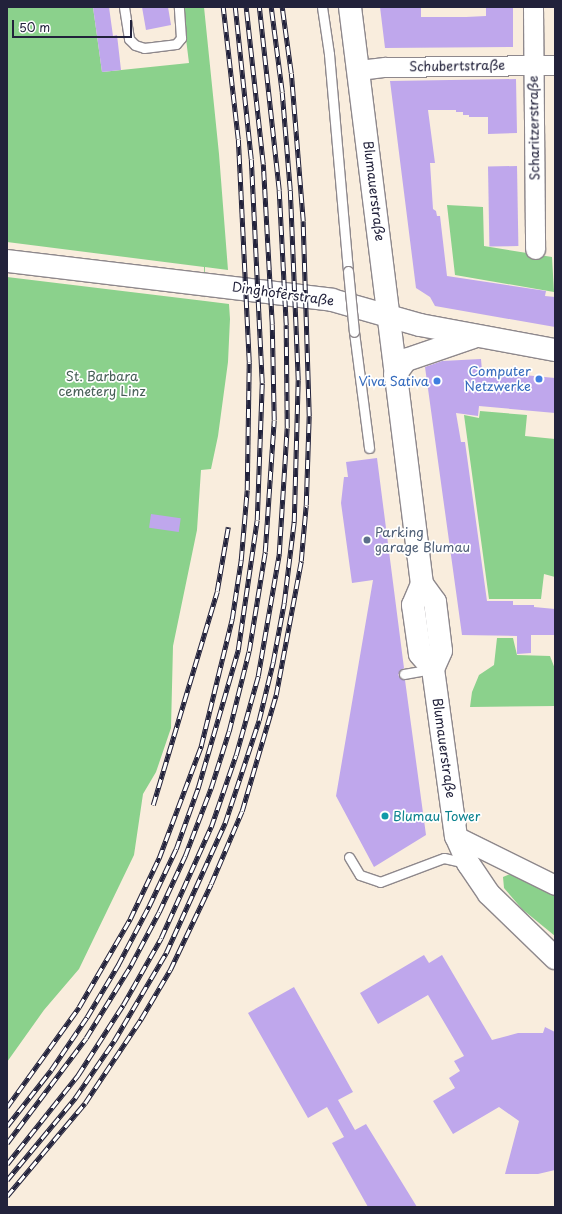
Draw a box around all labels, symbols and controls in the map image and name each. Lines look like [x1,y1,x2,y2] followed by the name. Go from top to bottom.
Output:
[14,12,134,38] scale bar
[19,18,50,36] text: 50 m
[409,57,505,75] street label: Schubertstraße
[525,75,543,181] street label: Scharitzerstraße
[360,140,388,242] street label: Blumauerstraße
[231,279,335,309] street label: Dinghoferstraße
[464,364,531,395] place label: Computer Netzwerke
[58,369,146,400] park label: St. Barbara cemetery Linz
[358,373,429,389] place label: Viva Sativa
[534,374,544,384] marker: Computer Netzwerke
[432,376,442,386] marker: Viva Sativa
[375,525,470,556] place label: Parking garage Blumau
[362,535,372,545] marker: Parking garage Blumau
[429,697,459,799] street label: Blumauerstraße
[393,808,481,824] place label: Blumau Tower
[380,811,390,821] marker: Blumau Tower

